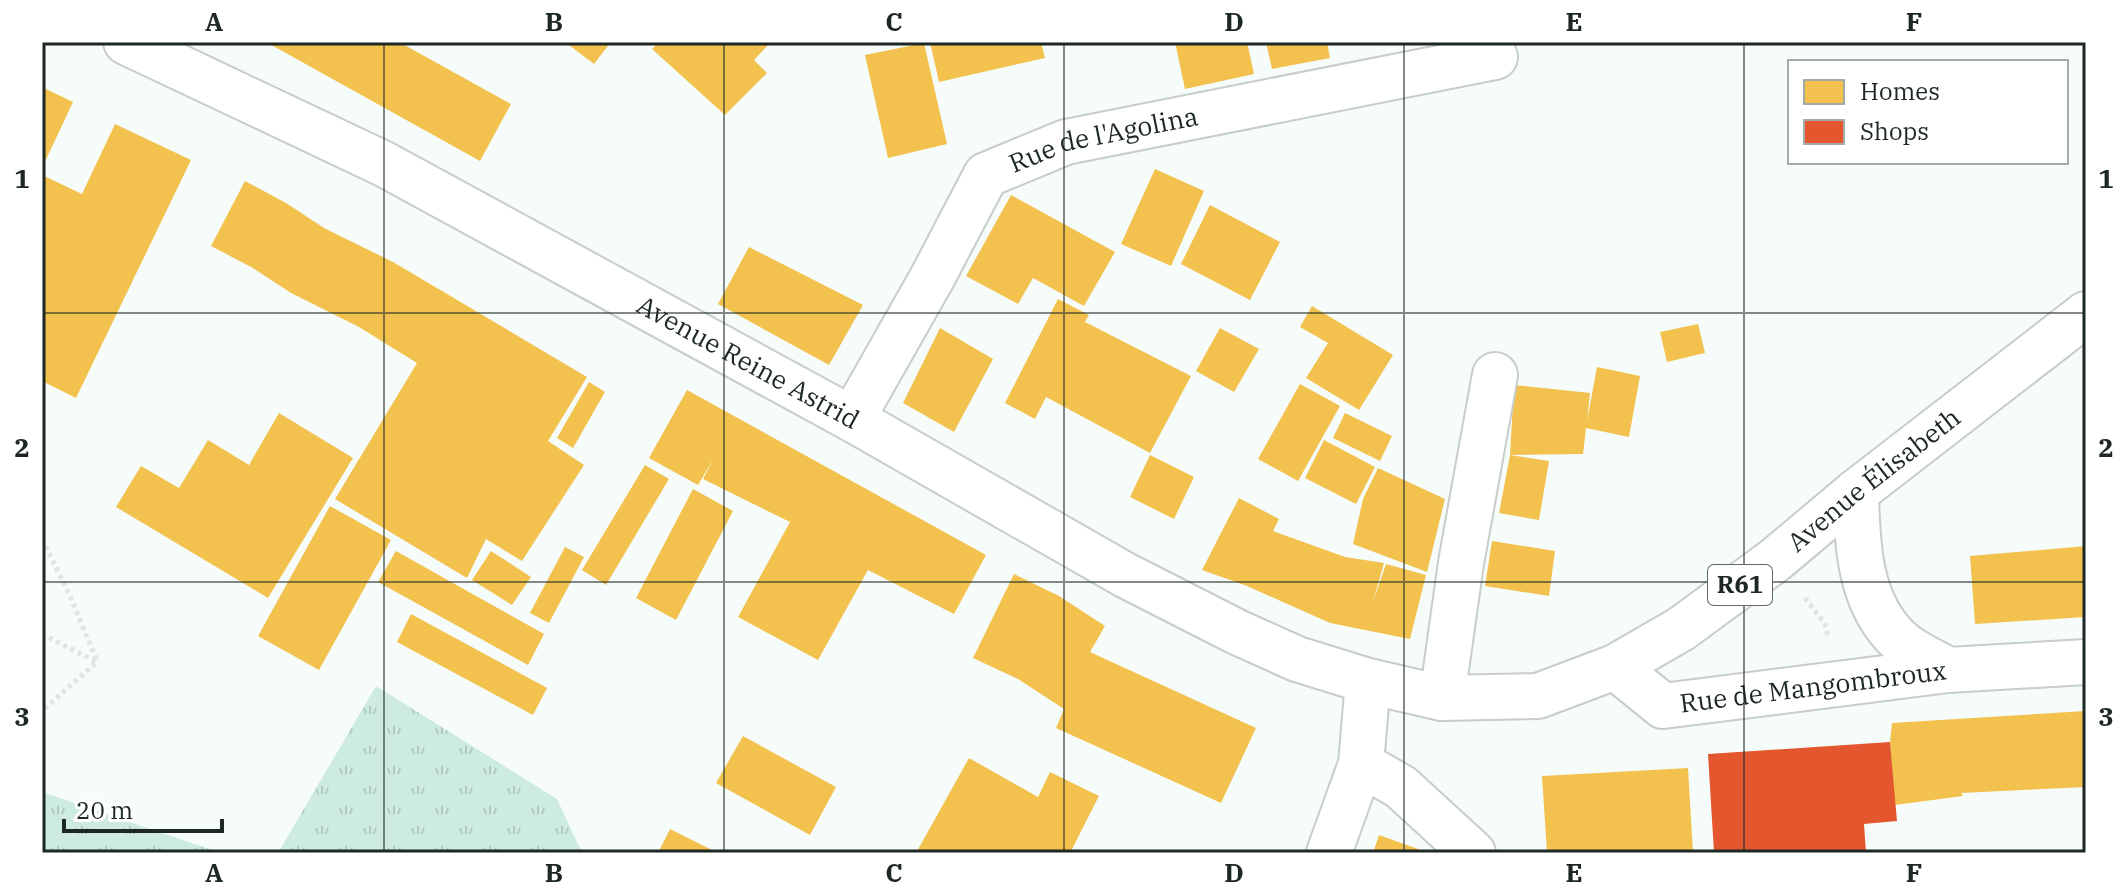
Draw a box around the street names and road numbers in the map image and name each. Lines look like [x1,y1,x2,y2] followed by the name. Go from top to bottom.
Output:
[1004,98,1201,180] street label: Rue de l'Agolina
[631,287,866,436] street label: Avenue Reine Astrid
[1780,400,1967,559] street label: Avenue Élisabeth
[1708,565,1772,605] road number: R61
[1678,652,1948,720] street label: Rue de Mangombroux

